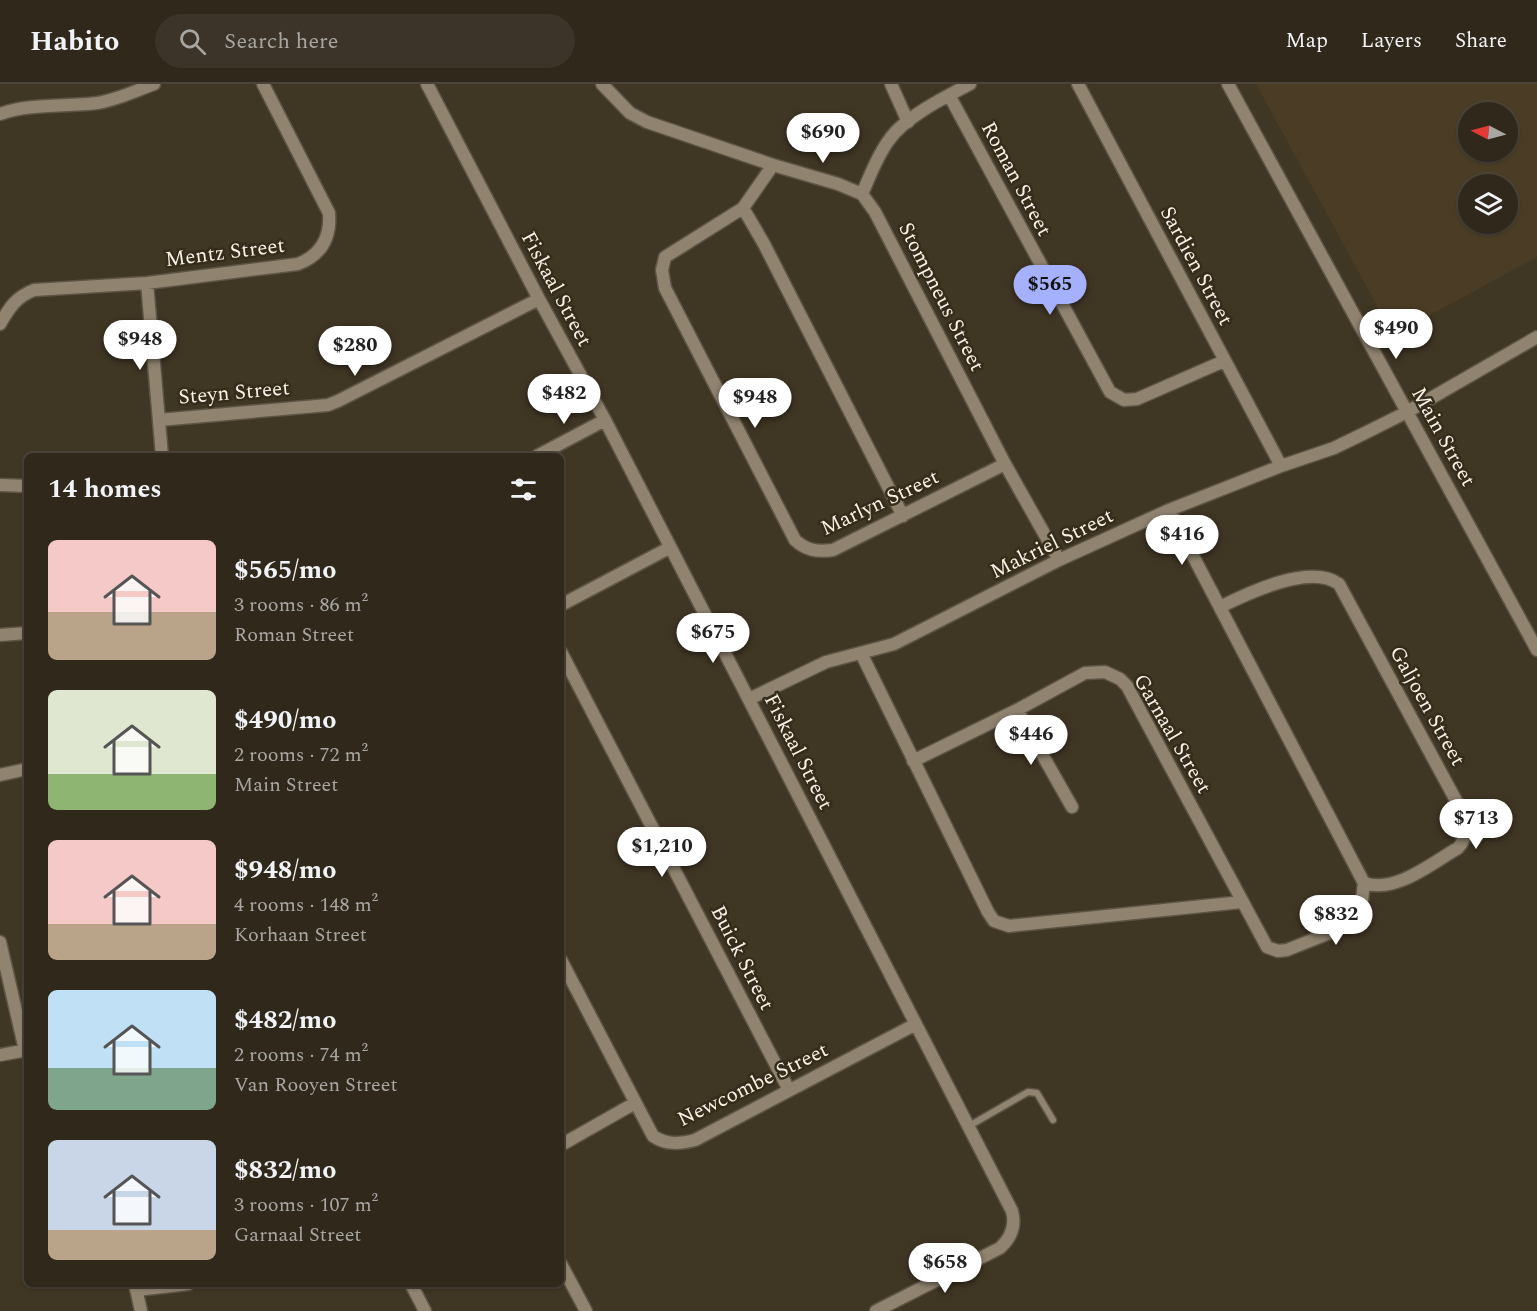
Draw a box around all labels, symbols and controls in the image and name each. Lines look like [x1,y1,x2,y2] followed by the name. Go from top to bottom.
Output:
[155,14,575,68] search box
[30,20,119,63] text: Habito
[176,25,209,58] icon: search
[224,25,338,58] text: Search here
[1286,25,1328,57] text: Map
[1361,25,1422,57] text: Layers
[1455,25,1507,57] text: Share
[1458,102,1518,162] north arrow
[1458,102,1518,234] map controls
[787,113,859,164] pin: $690
[972,116,1060,242] street label: Roman Street
[801,117,845,147] text: $690
[1458,174,1518,234] button: layers
[1151,201,1241,331] street label: Sardien Street
[890,217,992,377] street label: Stompneus Street
[512,226,600,352] street label: Fiskaal Street
[163,230,287,276] street label: Mentz Street
[1014,265,1086,316] pin: $565
[1028,269,1072,299] text: $565
[1360,309,1432,360] pin: $490
[1374,313,1418,343] text: $490
[104,320,176,371] pin: $948
[118,324,162,354] text: $948
[319,326,391,377] pin: $280
[333,330,377,360] text: $280
[177,372,291,414] street label: Steyn Street
[528,374,600,425] pin: $482
[542,378,586,408] text: $482
[719,378,791,429] pin: $948
[1402,381,1484,493] street label: Main Street
[733,382,777,412] text: $948
[815,462,945,544] street label: Marlyn Street
[48,469,162,509] text: 14 homes
[507,473,540,506] icon: filters
[985,500,1119,588] street label: Makriel Street
[1146,515,1218,566] pin: $416
[1160,519,1204,549] text: $416
[234,550,337,590] text: $565/mo
[96,564,168,636] icon: home
[234,590,368,620] text: 3 rooms · 86 m²
[677,613,749,664] pin: $675
[691,617,735,647] text: $675
[234,620,354,650] text: Roman Street
[1381,640,1473,772] street label: Galjoen Street
[1125,668,1219,800] street label: Garnaal Street
[755,688,841,816] street label: Fiskaal Street
[234,700,337,740] text: $490/mo
[96,714,168,786] icon: home
[995,715,1067,766] pin: $446
[1009,719,1053,749] text: $446
[234,740,368,770] text: 2 rooms · 72 m²
[234,770,338,800] text: Main Street
[1440,799,1512,850] pin: $713
[1454,803,1498,833] text: $713
[613,827,711,878] pin: $1,210
[631,831,693,861] text: $1,210
[234,850,337,890] text: $948/mo
[96,864,168,936] icon: home
[234,890,378,920] text: 4 rooms · 148 m²
[1300,895,1372,946] pin: $832
[1314,899,1358,929] text: $832
[702,900,782,1016] street label: Buick Street
[234,920,367,950] text: Korhaan Street
[234,1000,337,1040] text: $482/mo
[96,1014,168,1086] icon: home
[672,1035,834,1135] street label: Newcombe Street
[234,1040,368,1070] text: 2 rooms · 74 m²
[234,1070,398,1100] text: Van Rooyen Street
[234,1150,337,1190] text: $832/mo
[96,1164,168,1236] icon: home
[234,1190,378,1220] text: 3 rooms · 107 m²
[234,1220,361,1250] text: Garnaal Street
[909,1243,981,1294] pin: $658
[923,1247,967,1277] text: $658

